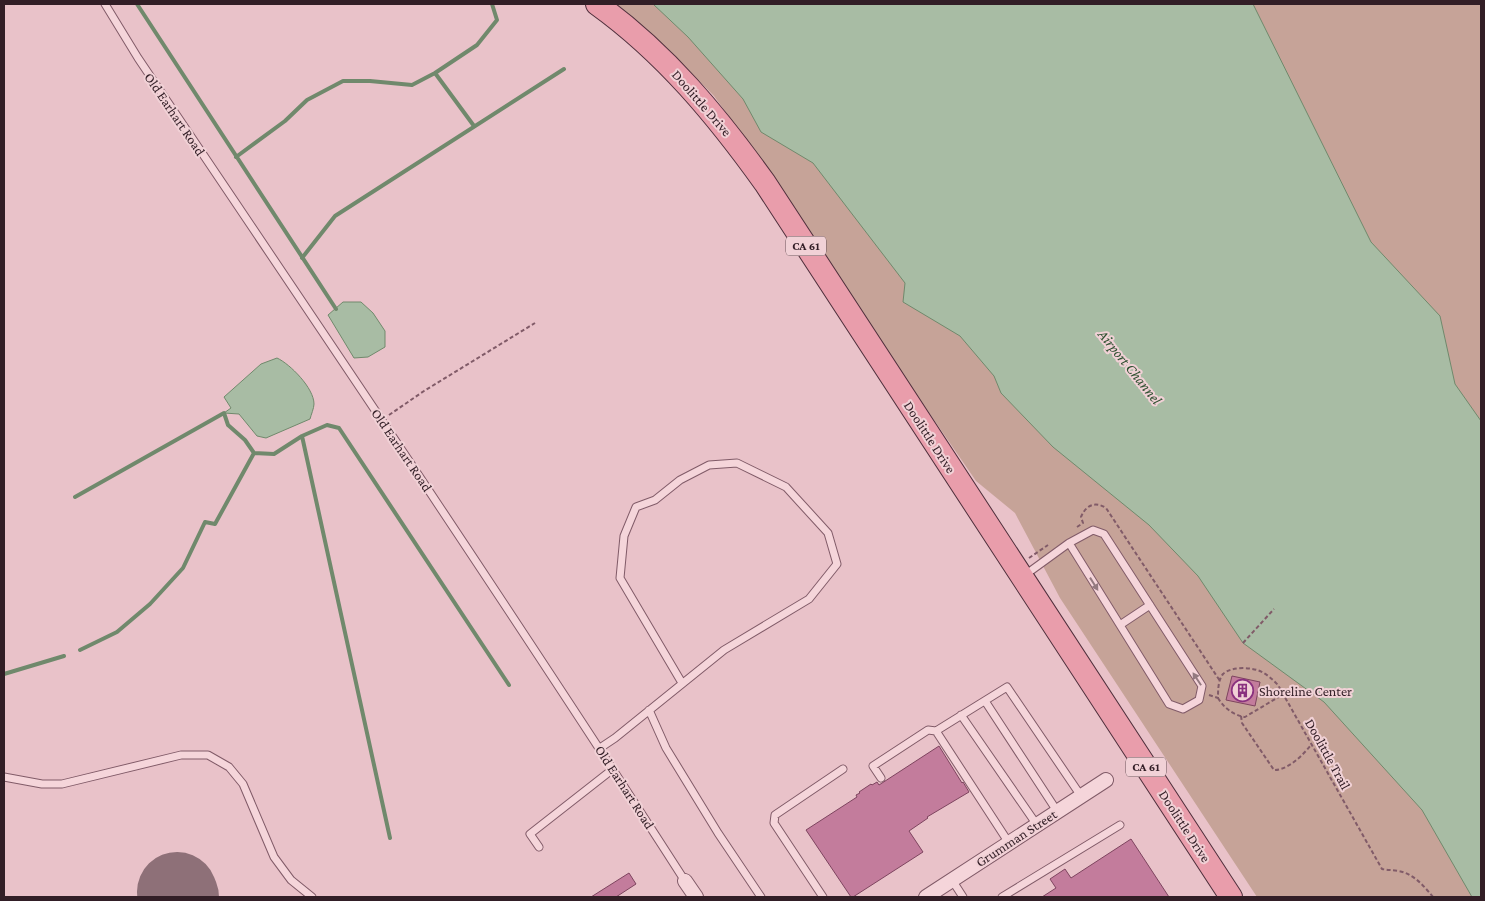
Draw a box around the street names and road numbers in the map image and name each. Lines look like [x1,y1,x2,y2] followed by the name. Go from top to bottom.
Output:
[669,67,735,139] street label: Doolittle Drive
[141,69,209,159] street label: Old Earhart Road
[786,237,826,256] road number: CA 61
[901,398,959,476] street label: Doolittle Drive
[368,405,436,495] street label: Old Earhart Road
[1302,716,1354,792] street label: Doolittle Trail
[592,742,658,832] street label: Old Earhart Road
[1126,758,1166,776] road number: CA 61
[1156,787,1214,865] street label: Doolittle Drive
[973,806,1060,870] street label: Grumman Street

